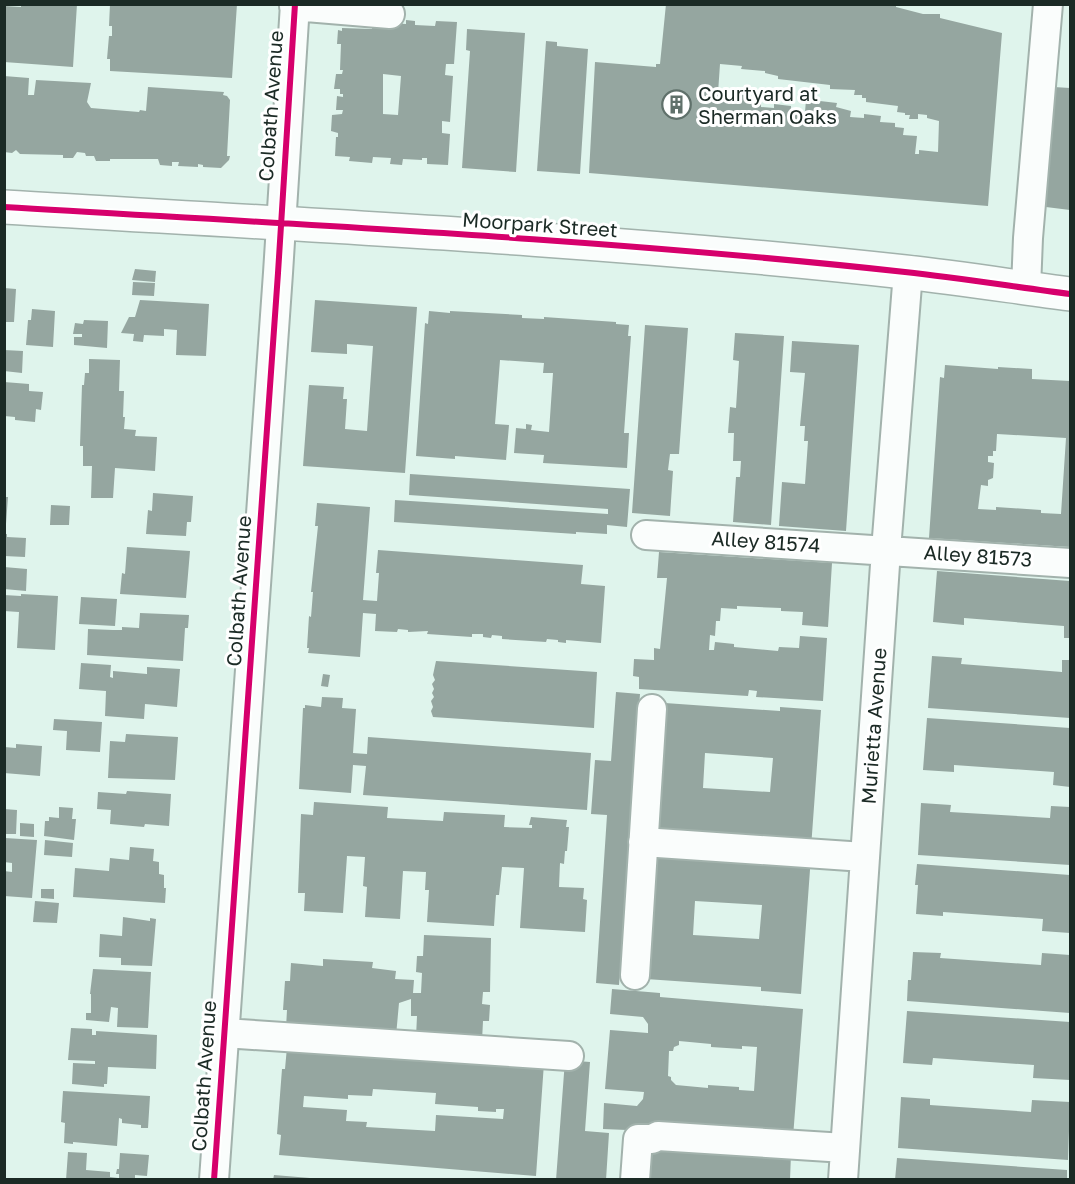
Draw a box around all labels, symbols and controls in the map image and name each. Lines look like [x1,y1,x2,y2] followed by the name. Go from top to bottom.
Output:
[253,30,287,182] street label: Colbath Avenue
[698,81,837,128] place label: Courtyard at Sherman Oaks
[661,89,693,121] building icon: Courtyard at Sherman Oaks
[461,207,619,241] street label: Moorpark Street
[221,515,255,667] street label: Colbath Avenue
[711,525,821,557] street label: Alley 81574
[923,539,1033,571] street label: Alley 81573
[856,647,890,805] street label: Murietta Avenue
[186,1000,220,1152] street label: Colbath Avenue

